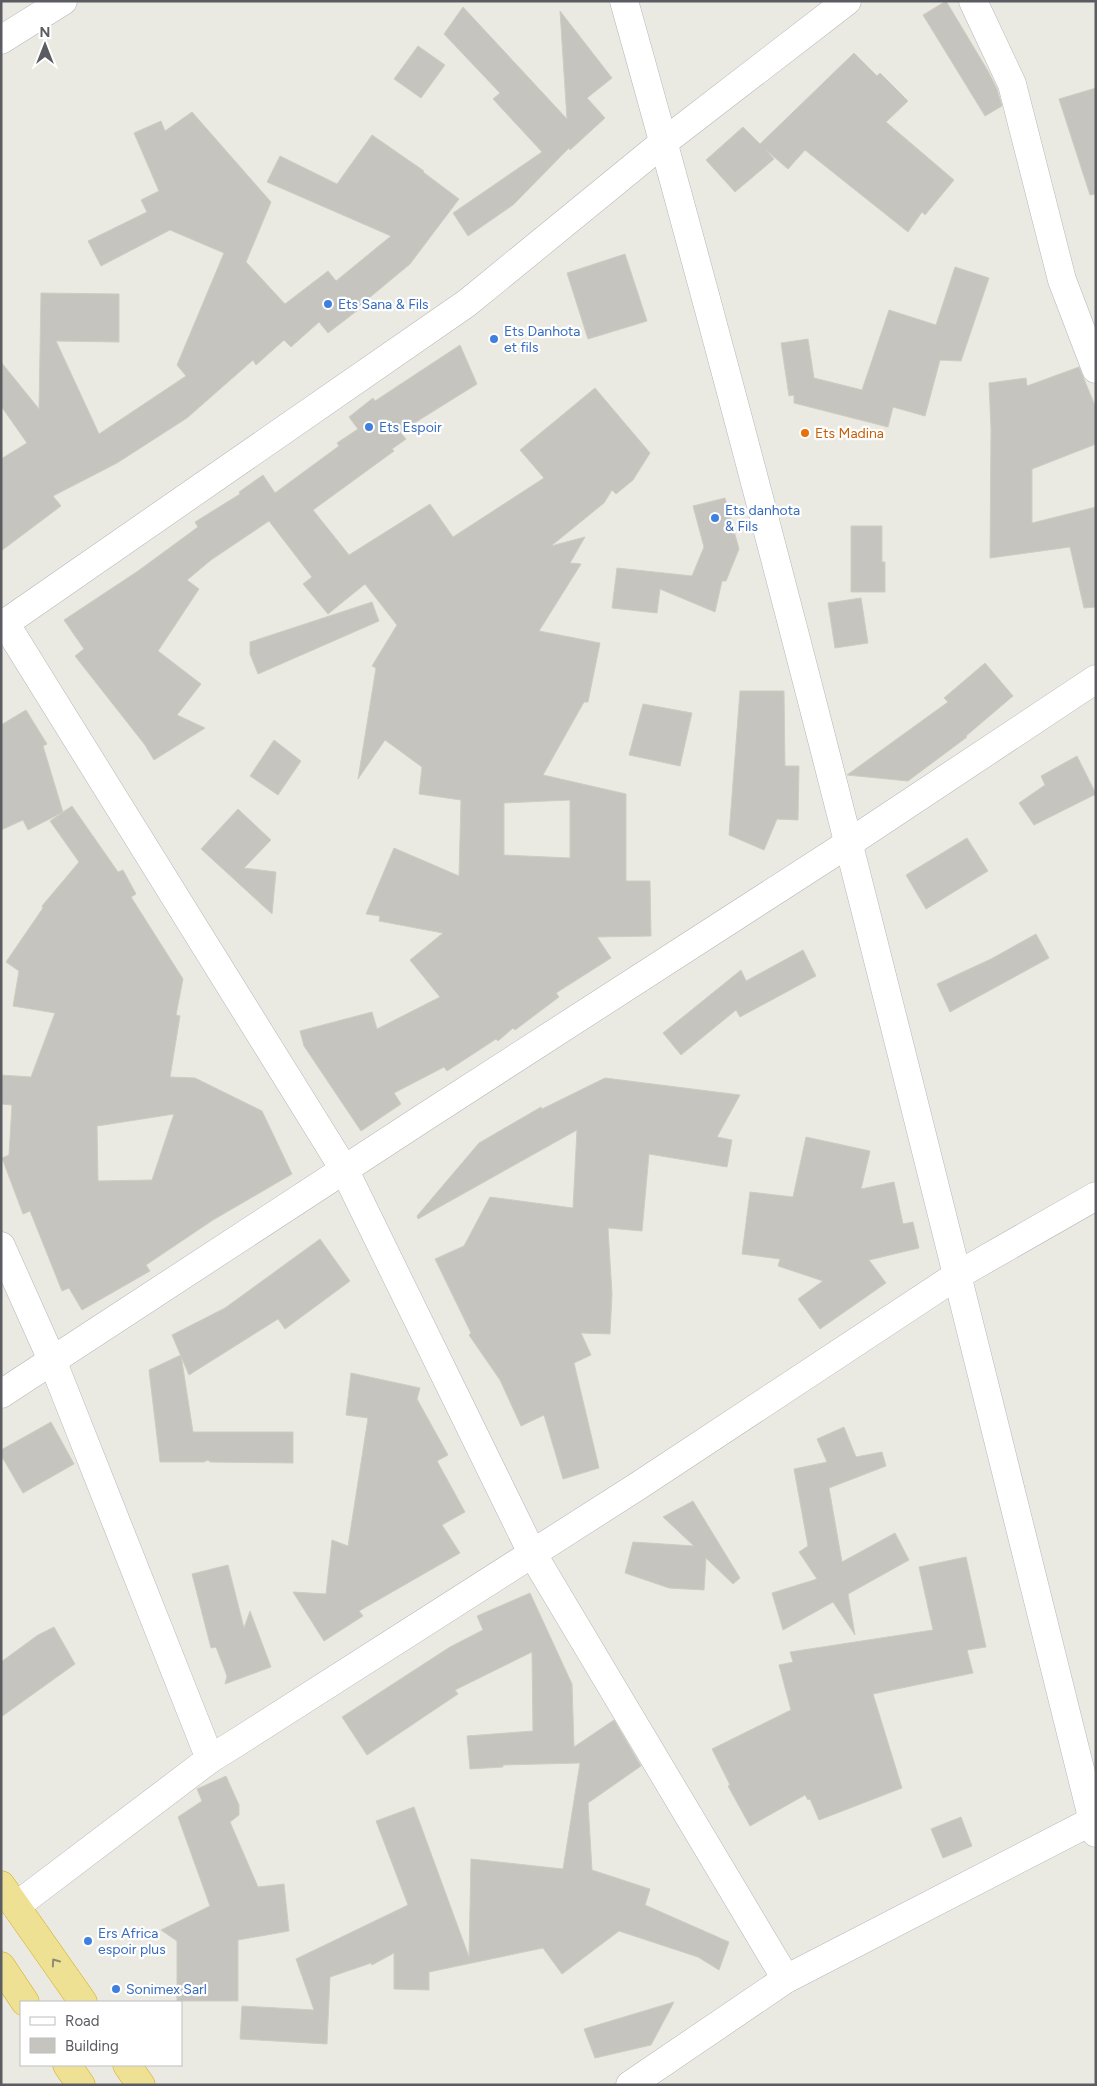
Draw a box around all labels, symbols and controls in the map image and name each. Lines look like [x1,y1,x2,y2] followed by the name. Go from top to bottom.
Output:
[20,20,70,70] north arrow
[40,24,50,41] text: N
[338,296,429,313] place label: Ets Sana & Fils
[322,298,334,310] marker: Ets Sana & Fils
[504,323,580,356] place label: Ets Danhota et fils
[488,333,500,345] marker: Ets Danhota et fils
[379,419,442,436] place label: Ets Espoir
[363,421,375,433] marker: Ets Espoir
[815,425,884,442] place label: Ets Madina
[799,427,811,439] marker: Ets Madina
[725,502,800,535] place label: Ets danhota & Fils
[709,512,721,524] marker: Ets danhota & Fils
[98,1925,166,1958] place label: Ers Africa espoir plus
[82,1935,94,1947] marker: Ers Africa espoir plus
[52,1959,61,1968] one-way arrow
[126,1981,207,1998] place label: Sonimex Sarl
[110,1983,122,1995] marker: Sonimex Sarl
[20,2001,182,2066] legend
[65,2012,100,2030] text: Road
[65,2037,119,2055] text: Building

